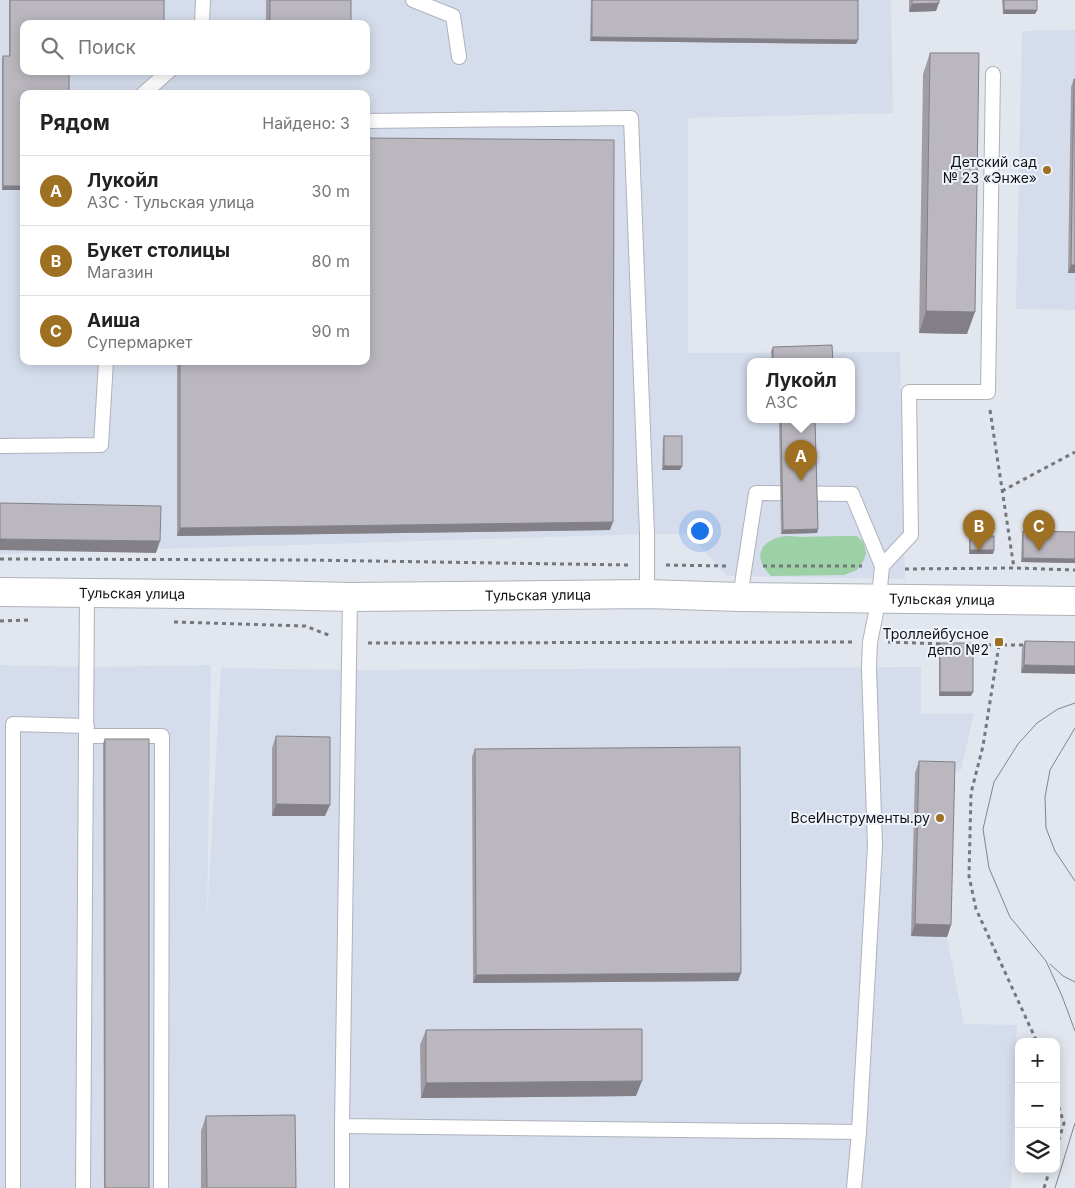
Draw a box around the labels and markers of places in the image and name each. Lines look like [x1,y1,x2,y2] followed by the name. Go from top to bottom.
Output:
[943,153,1037,186] place label: Детский сад № 23 «Энже»
[1041,164,1053,176] marker: Детский сад № 23 «Энже»
[785,440,817,481] pin: A
[963,510,995,551] pin: B
[1023,510,1055,551] pin: C
[883,625,989,658] place label: Троллейбусное депо №2
[993,636,1005,648] marker: Троллейбусное депо №2
[790,809,930,826] place label: ВсеИнструменты.ру
[934,812,946,824] marker: ВсеИнструменты.ру

